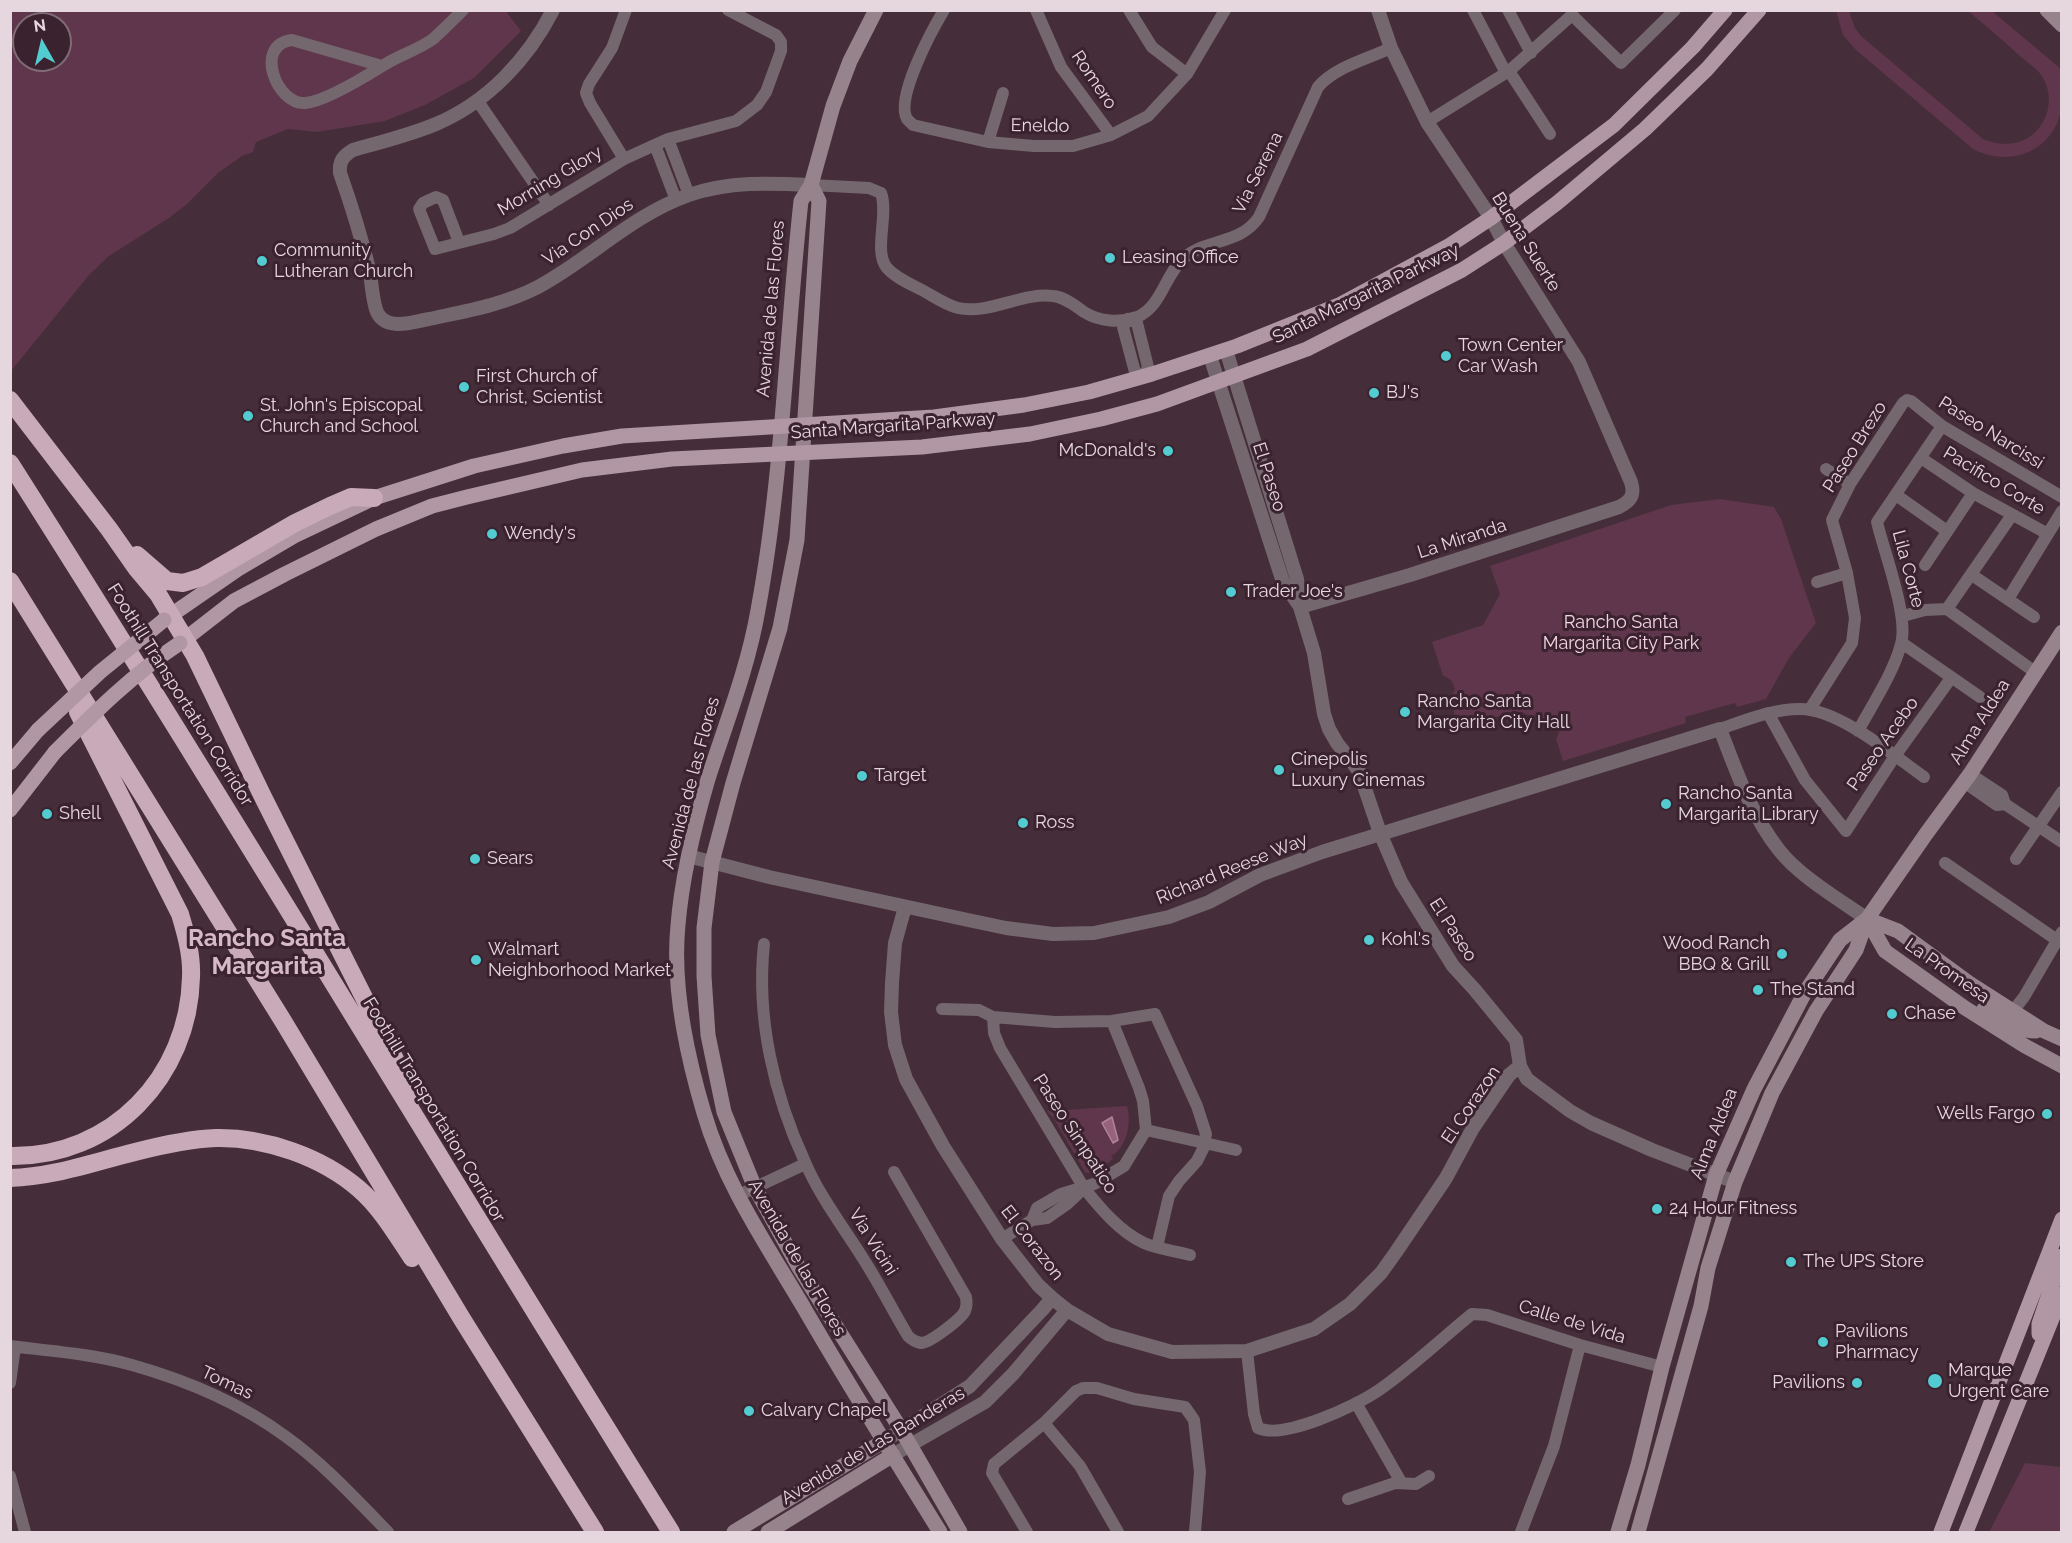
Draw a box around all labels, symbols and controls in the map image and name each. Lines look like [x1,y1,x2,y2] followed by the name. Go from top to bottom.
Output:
[12,12,72,72] north arrow
[32,15,47,36] text: N
[1067,47,1121,113] street label: Romero
[1010,115,1070,137] street label: Eneldo
[1228,128,1288,218] street label: Via Serena
[494,141,606,221] street label: Morning Glory
[1487,188,1565,296] street label: Buena Suerte
[538,194,638,270] street label: Via Con Dios
[753,220,789,398] street label: Avenida de las Flores
[1269,239,1463,349] street label: Santa Margarita Parkway
[274,240,413,282] place label: Community Lutheran Church
[1122,247,1239,269] place label: Leasing Office
[1103,251,1117,265] marker: Leasing Office
[255,254,269,268] marker: Community Lutheran Church
[1458,335,1563,378] place label: Town Center Car Wash
[1439,349,1453,363] marker: Town Center Car Wash
[476,366,603,409] place label: First Church of Christ, Scientist
[457,380,471,394] marker: First Church of Christ, Scientist
[1386,382,1419,404] place label: BJ's
[1367,386,1381,400] marker: BJ's
[1934,392,2048,474] street label: Paseo Narcissi
[260,395,422,438] place label: St. John's Episcopal Church and School
[1818,397,1892,497] street label: Paseo Brezo
[790,408,996,444] street label: Santa Margarita Parkway
[241,409,255,423] marker: St. John's Episcopal Church and School
[1058,440,1156,462] place label: McDonald's
[1248,440,1290,514] street label: El Paseo
[1939,442,2049,520] street label: Pacifico Corte
[1161,444,1175,458] marker: McDonald's
[1415,514,1509,564] street label: La Miranda
[504,523,576,545] place label: Wendy's
[485,527,499,541] marker: Wendy's
[1887,528,1929,610] street label: Lila Corte
[102,580,258,810] street label: Foothill Transportation Corridor
[1243,581,1343,603] place label: Trader Joe's
[1224,585,1238,599] marker: Trader Joe's
[1543,612,1699,654] park label: Rancho Santa Margarita City Park
[1945,675,2015,769] street label: Alma Aldea
[1417,691,1570,734] place label: Rancho Santa Margarita City Hall
[1843,693,1923,795] street label: Paseo Acebo
[658,695,724,871] street label: Avenida de las Flores
[1398,705,1412,719] marker: Rancho Santa Margarita City Hall
[1291,749,1425,792] place label: Cinepolis Luxury Cinemas
[1272,763,1286,777] marker: Cinepolis Luxury Cinemas
[874,765,927,787] place label: Target
[855,769,869,783] marker: Target
[1678,783,1819,826] place label: Rancho Santa Margarita Library
[1659,797,1673,811] marker: Rancho Santa Margarita Library
[59,803,101,825] place label: Shell
[40,807,54,821] marker: Shell
[1035,812,1075,834] place label: Ross
[1016,816,1030,830] marker: Ross
[1153,829,1311,909] street label: Richard Reese Way
[487,848,533,870] place label: Sears
[468,852,482,866] marker: Sears
[1425,894,1481,966] street label: El Paseo
[188,925,346,981] district label: Rancho Santa Margarita
[1381,929,1430,951] place label: Kohl's
[1362,933,1376,947] marker: Kohl's
[1663,933,1770,976] place label: Wood Ranch BBQ & Grill
[1900,934,1994,1008] street label: La Promesa
[488,939,671,982] place label: Walmart Neighborhood Market
[1775,947,1789,961] marker: Wood Ranch BBQ & Grill
[469,953,483,967] marker: Walmart Neighborhood Market
[1770,979,1855,1001] place label: The Stand
[1751,983,1765,997] marker: The Stand
[358,994,510,1226] street label: Foothill Transportation Corridor
[1904,1003,1956,1025] place label: Chase
[1885,1007,1899,1021] marker: Chase
[1437,1062,1505,1148] street label: El Corazon
[1028,1070,1122,1198] street label: Paseo Simpatico
[1686,1085,1742,1183] street label: Alma Aldea
[1937,1103,2035,1125] place label: Wells Fargo
[2040,1107,2054,1121] marker: Wells Fargo
[743,1176,851,1340] street label: Avenida de las Flores
[1669,1198,1797,1220] place label: 24 Hour Fitness
[996,1201,1068,1285] street label: El Corazon
[1650,1202,1664,1216] marker: 24 Hour Fitness
[844,1205,902,1279] street label: Via Vicini
[1803,1251,1924,1273] place label: The UPS Store
[1784,1255,1798,1269] marker: The UPS Store
[1516,1296,1628,1348] street label: Calle de Vida
[1835,1321,1919,1364] place label: Pavilions Pharmacy
[1816,1335,1830,1349] marker: Pavilions Pharmacy
[1948,1360,2049,1402] place label: Marque Urgent Care
[198,1362,256,1404] street label: Tomas
[1772,1372,1845,1394] place label: Pavilions
[1926,1372,1944,1390] marker: Marque Urgent Care
[1850,1376,1864,1390] marker: Pavilions
[777,1383,969,1509] street label: Avenida de Las Banderas
[761,1400,887,1422] place label: Calvary Chapel
[742,1404,756,1418] marker: Calvary Chapel

